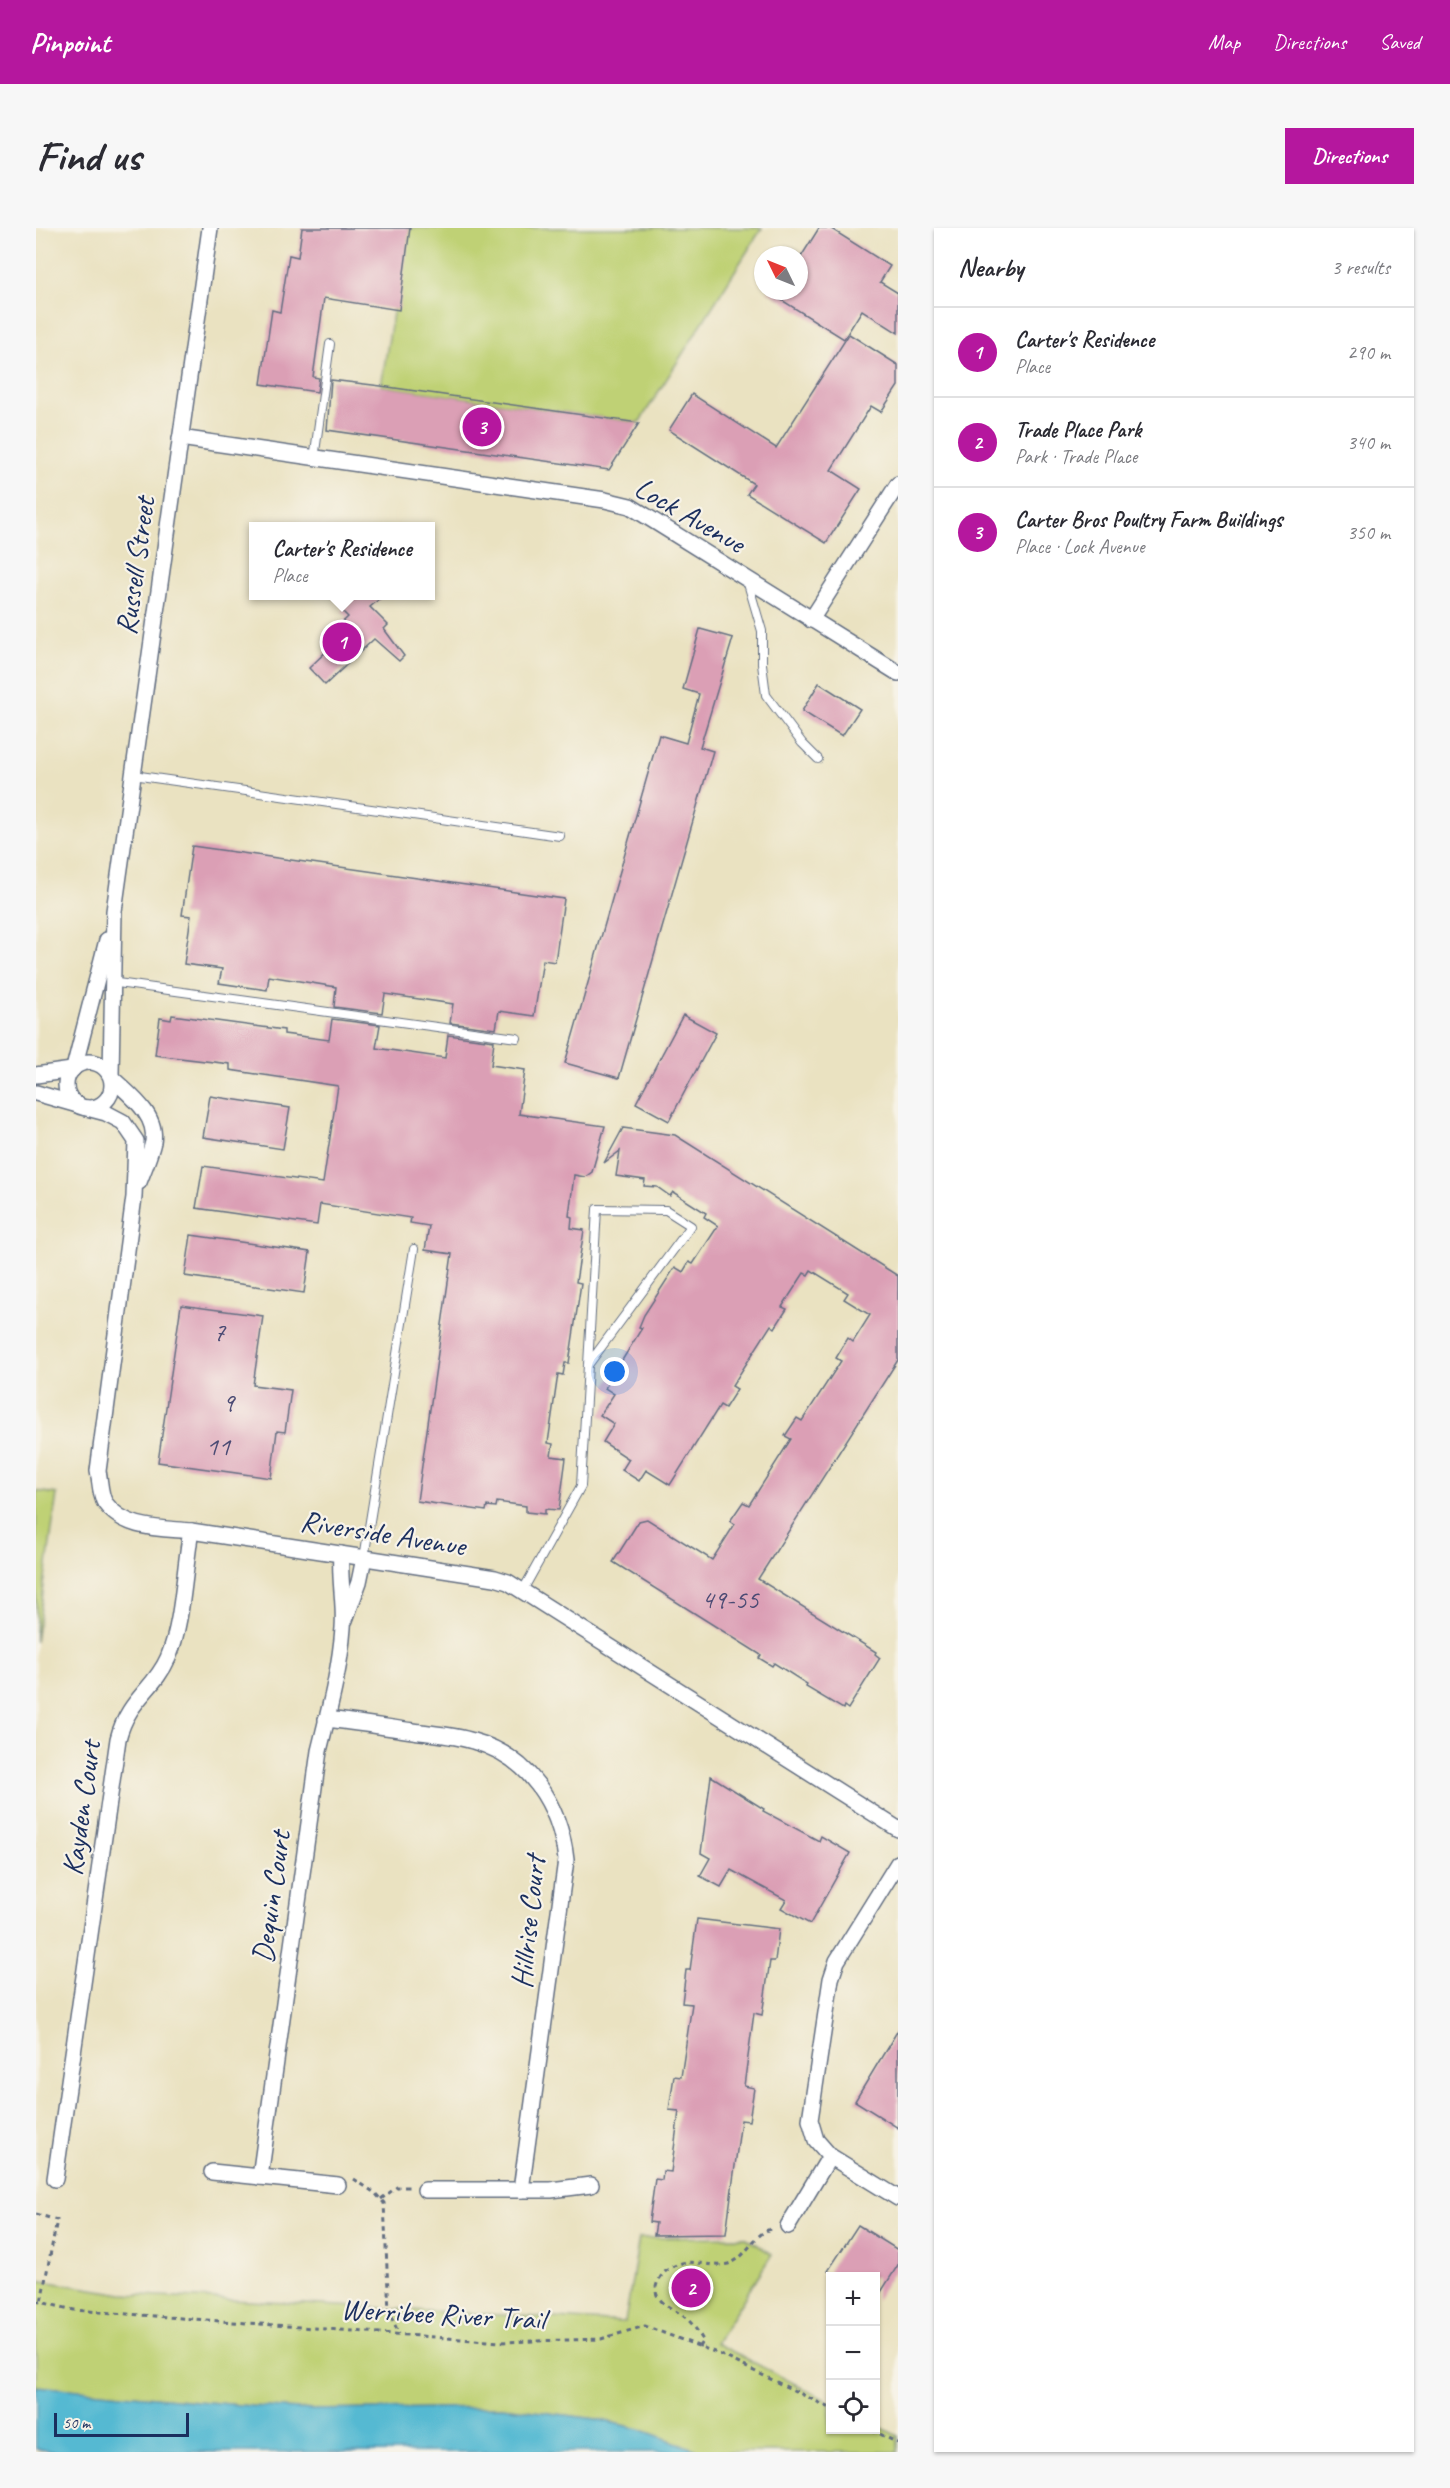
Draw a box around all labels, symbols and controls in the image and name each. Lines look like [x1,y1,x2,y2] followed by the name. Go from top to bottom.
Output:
[30,25,110,60] text: Pinpoint
[1208,29,1240,55] text: Map
[1273,29,1346,55] text: Directions
[1379,29,1420,55] text: Saved
[1285,128,1414,184] button: Directions
[36,130,141,183] text: Find us
[754,246,808,300] north arrow
[958,251,1023,284] text: Nearby
[1331,255,1390,280] text: 3 results
[1015,326,1154,354] text: Carter's Residence
[973,340,982,365] text: 1
[1347,340,1390,365] text: 290 m
[1015,354,1050,379] text: Place
[462,404,502,450] pin: 3
[1015,416,1141,444] text: Trade Place Park
[973,430,982,455] text: 2
[1347,430,1390,455] text: 340 m
[1015,444,1137,469] text: Park · Trade Place
[628,468,754,563] street label: Lock Avenue
[107,492,164,637] street label: Russell Street
[1015,506,1282,534] text: Carter Bros Poultry Farm Buildings
[973,520,982,545] text: 3
[1347,520,1390,545] text: 350 m
[249,522,435,600] popup
[1015,534,1144,559] text: Place · Lock Avenue
[272,535,412,563] text: Carter's Residence
[272,563,308,588] text: Place
[322,620,362,664] pin: 1
[213,1315,227,1349] house number: 7
[600,1357,629,1386] your location
[222,1385,236,1419] house number: 9
[206,1429,232,1463] house number: 11
[298,1501,470,1565] street label: Riverside Avenue
[701,1582,761,1616] house number: 49-55
[53,1735,110,1878] street label: Kayden Court
[243,1826,299,1965] street label: Dequin Court
[502,1850,554,1990] street label: Hillrise Court
[672,2266,710,2310] pin: 2
[826,2272,880,2434] map controls
[826,2272,880,2326] button: +
[340,2290,551,2339] street label: Werribee River Trail
[826,2326,880,2380] button: −
[826,2380,880,2434] button: locate
[54,2410,189,2438] scale bar
[63,2413,90,2433] text: 50 m

